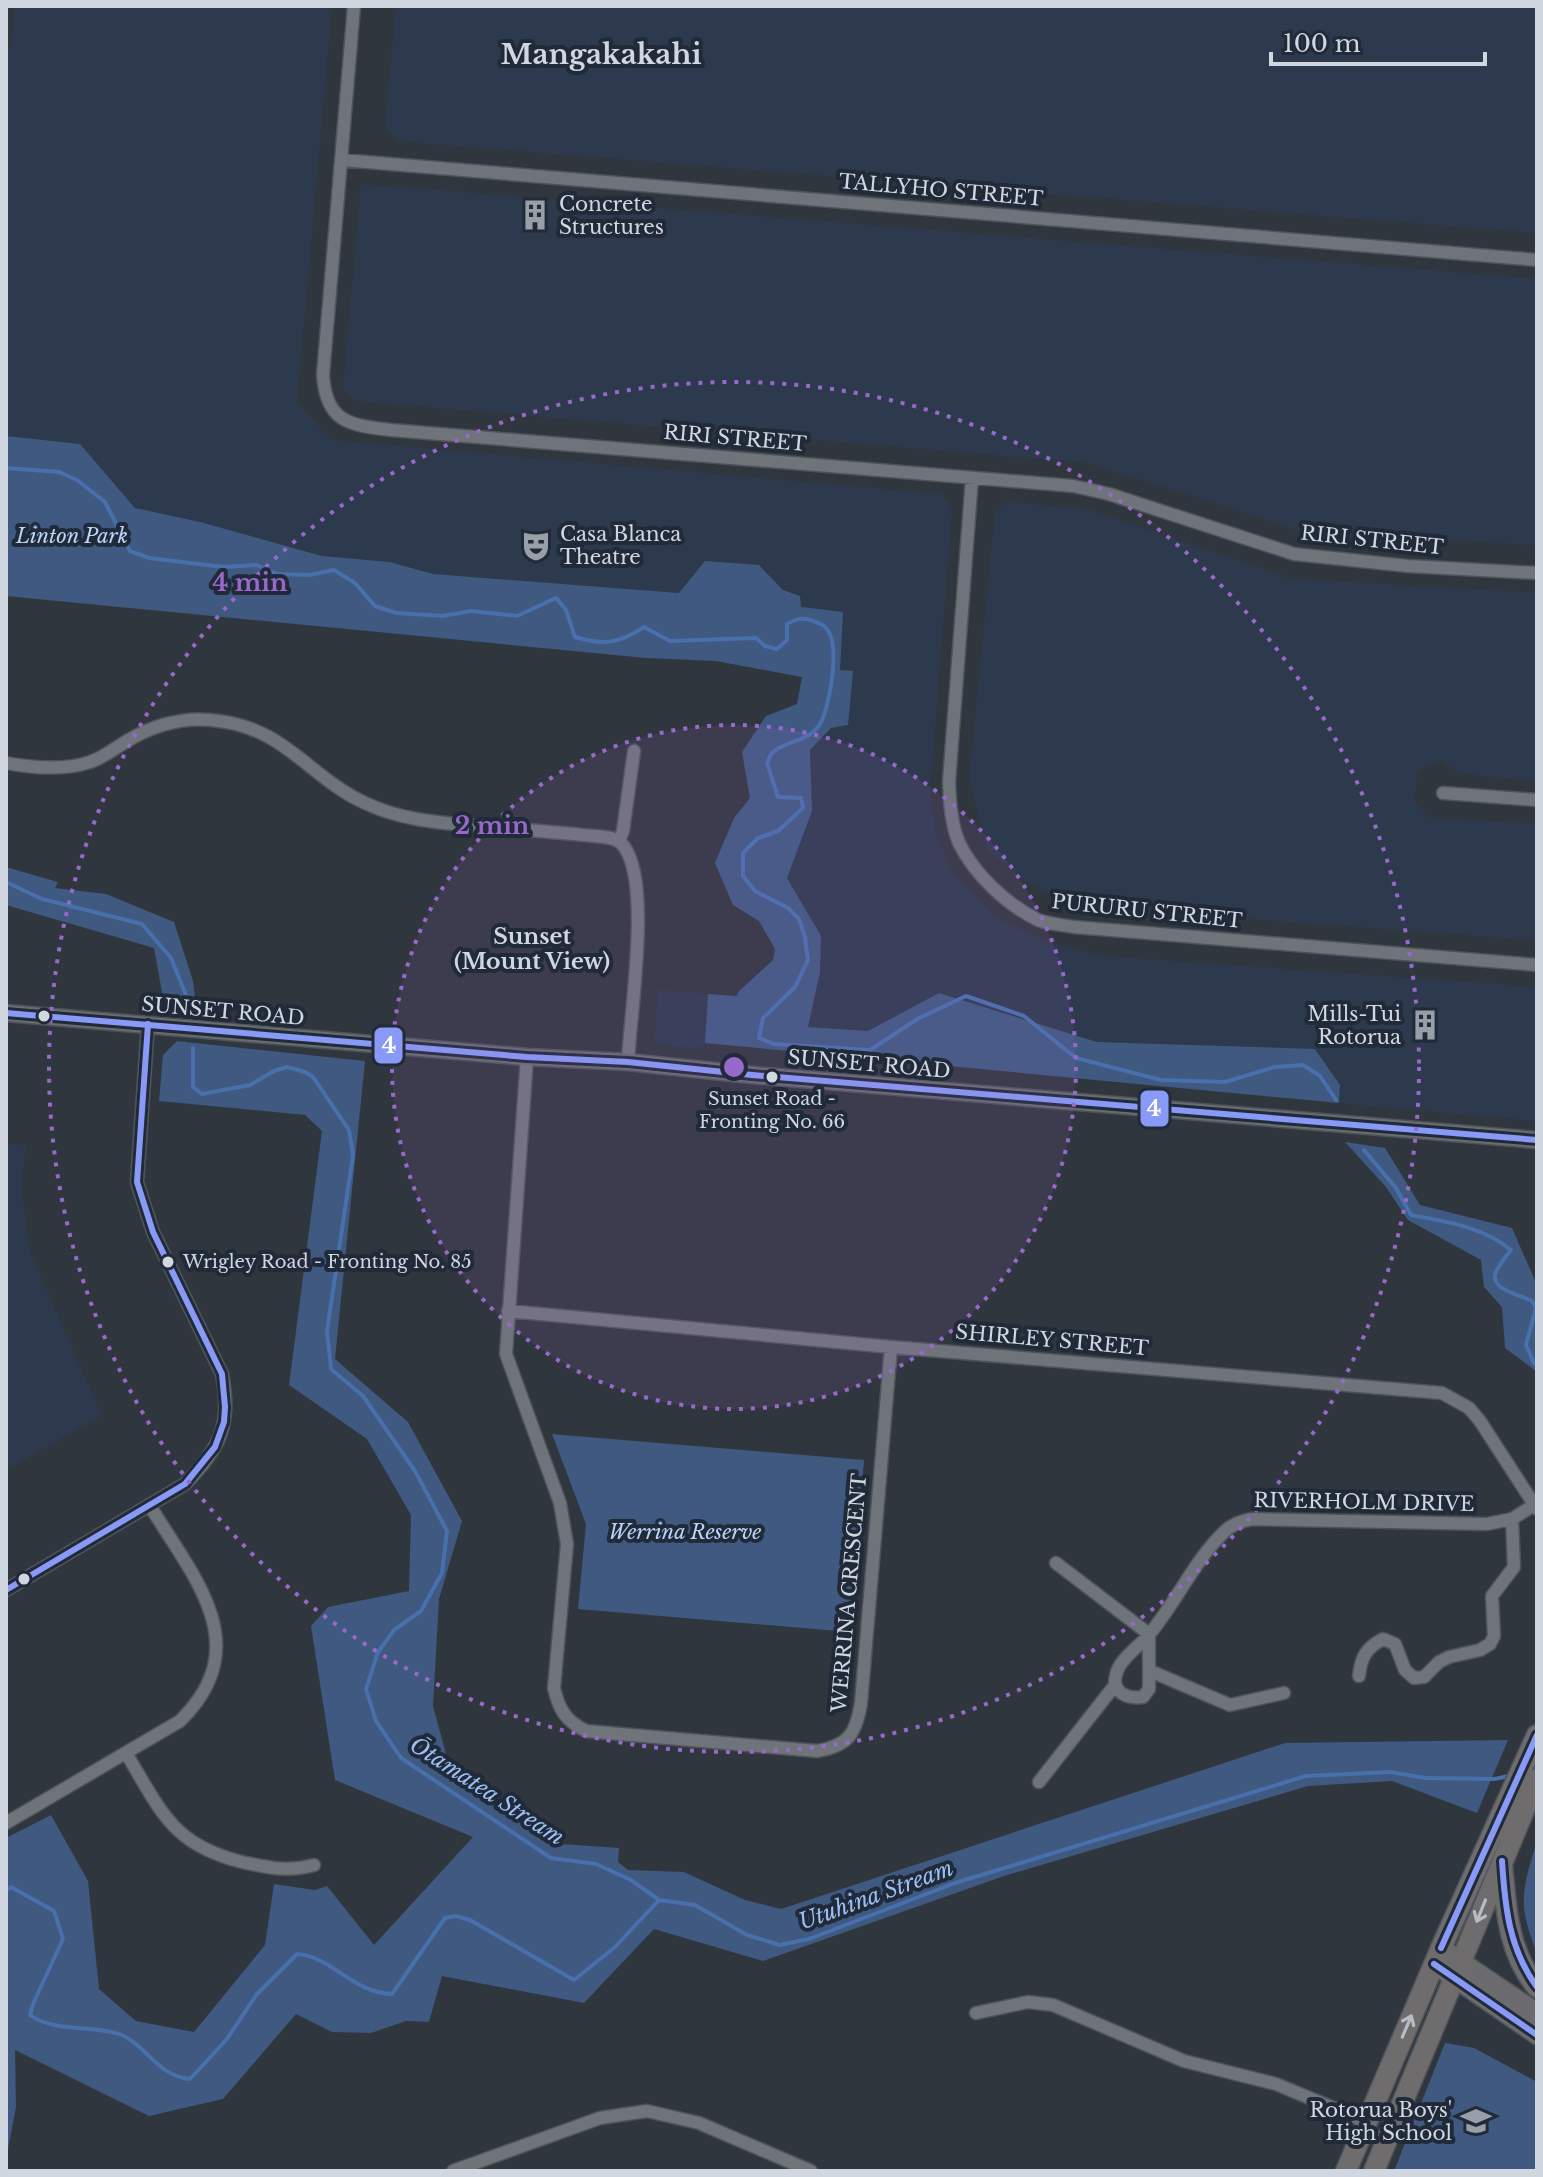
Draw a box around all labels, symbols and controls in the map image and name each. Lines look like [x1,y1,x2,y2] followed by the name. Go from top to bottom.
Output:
[1271,16,1485,66] scale bar
[1283,29,1361,58] text: 100 m
[500,37,702,72] district label: Mangakakahi
[838,169,1044,211] street label: TALLYHO STREET
[559,192,664,239] place label: Concrete Structures
[518,198,552,232] building icon: Concrete Structures
[662,420,808,456] street label: RIRI STREET
[1299,521,1445,559] street label: RIRI STREET
[560,522,682,569] place label: Casa Blanca Theatre
[15,524,128,548] park label: Linton Park
[519,529,553,563] theatre icon: Casa Blanca Theatre
[213,568,288,597] text: 4 min
[455,811,530,840] text: 2 min
[1051,889,1243,933] street label: PURURU STREET
[454,923,610,975] district label: Sunset (Mount View)
[141,992,305,1030] street label: SUNSET ROAD
[1308,1002,1402,1049] place label: Mills-Tui Rotorua
[36,1008,52,1024] unlabelled marker
[1408,1008,1442,1042] building icon: Mills-Tui Rotorua
[373,1026,404,1065] line badge: 4
[382,1032,396,1059] text: 4
[787,1045,951,1083] street label: SUNSET ROAD
[720,1053,748,1081] centre of rings
[764,1069,780,1085] marker: Sunset Road - Fronting No. 66
[699,1088,845,1133] place label: Sunset Road - Fronting No. 66
[1139,1089,1170,1128] line badge: 4
[1147,1095,1161,1122] text: 4
[182,1251,471,1273] place label: Wrigley Road - Fronting No. 85
[160,1254,176,1270] marker: Wrigley Road - Fronting No. 85
[954,1320,1150,1360] street label: SHIRLEY STREET
[827,1472,871,1715] street label: WERRINA CRESCENT
[1253,1488,1475,1516] street label: RIVERHOLM DRIVE
[609,1520,761,1544] park label: Werrina Reserve
[16,1571,32,1587] unlabelled marker
[405,1731,569,1851] water label: Ōtamatea Stream
[795,1855,957,1935] water label: Utuhina Stream
[1473,1898,1488,1923] one-way arrow
[1401,2014,1416,2039] one-way arrow
[1309,2098,1452,2145] place label: Rotorua Boys' High School
[1459,2104,1493,2138] school or university icon: Rotorua Boys' High School

